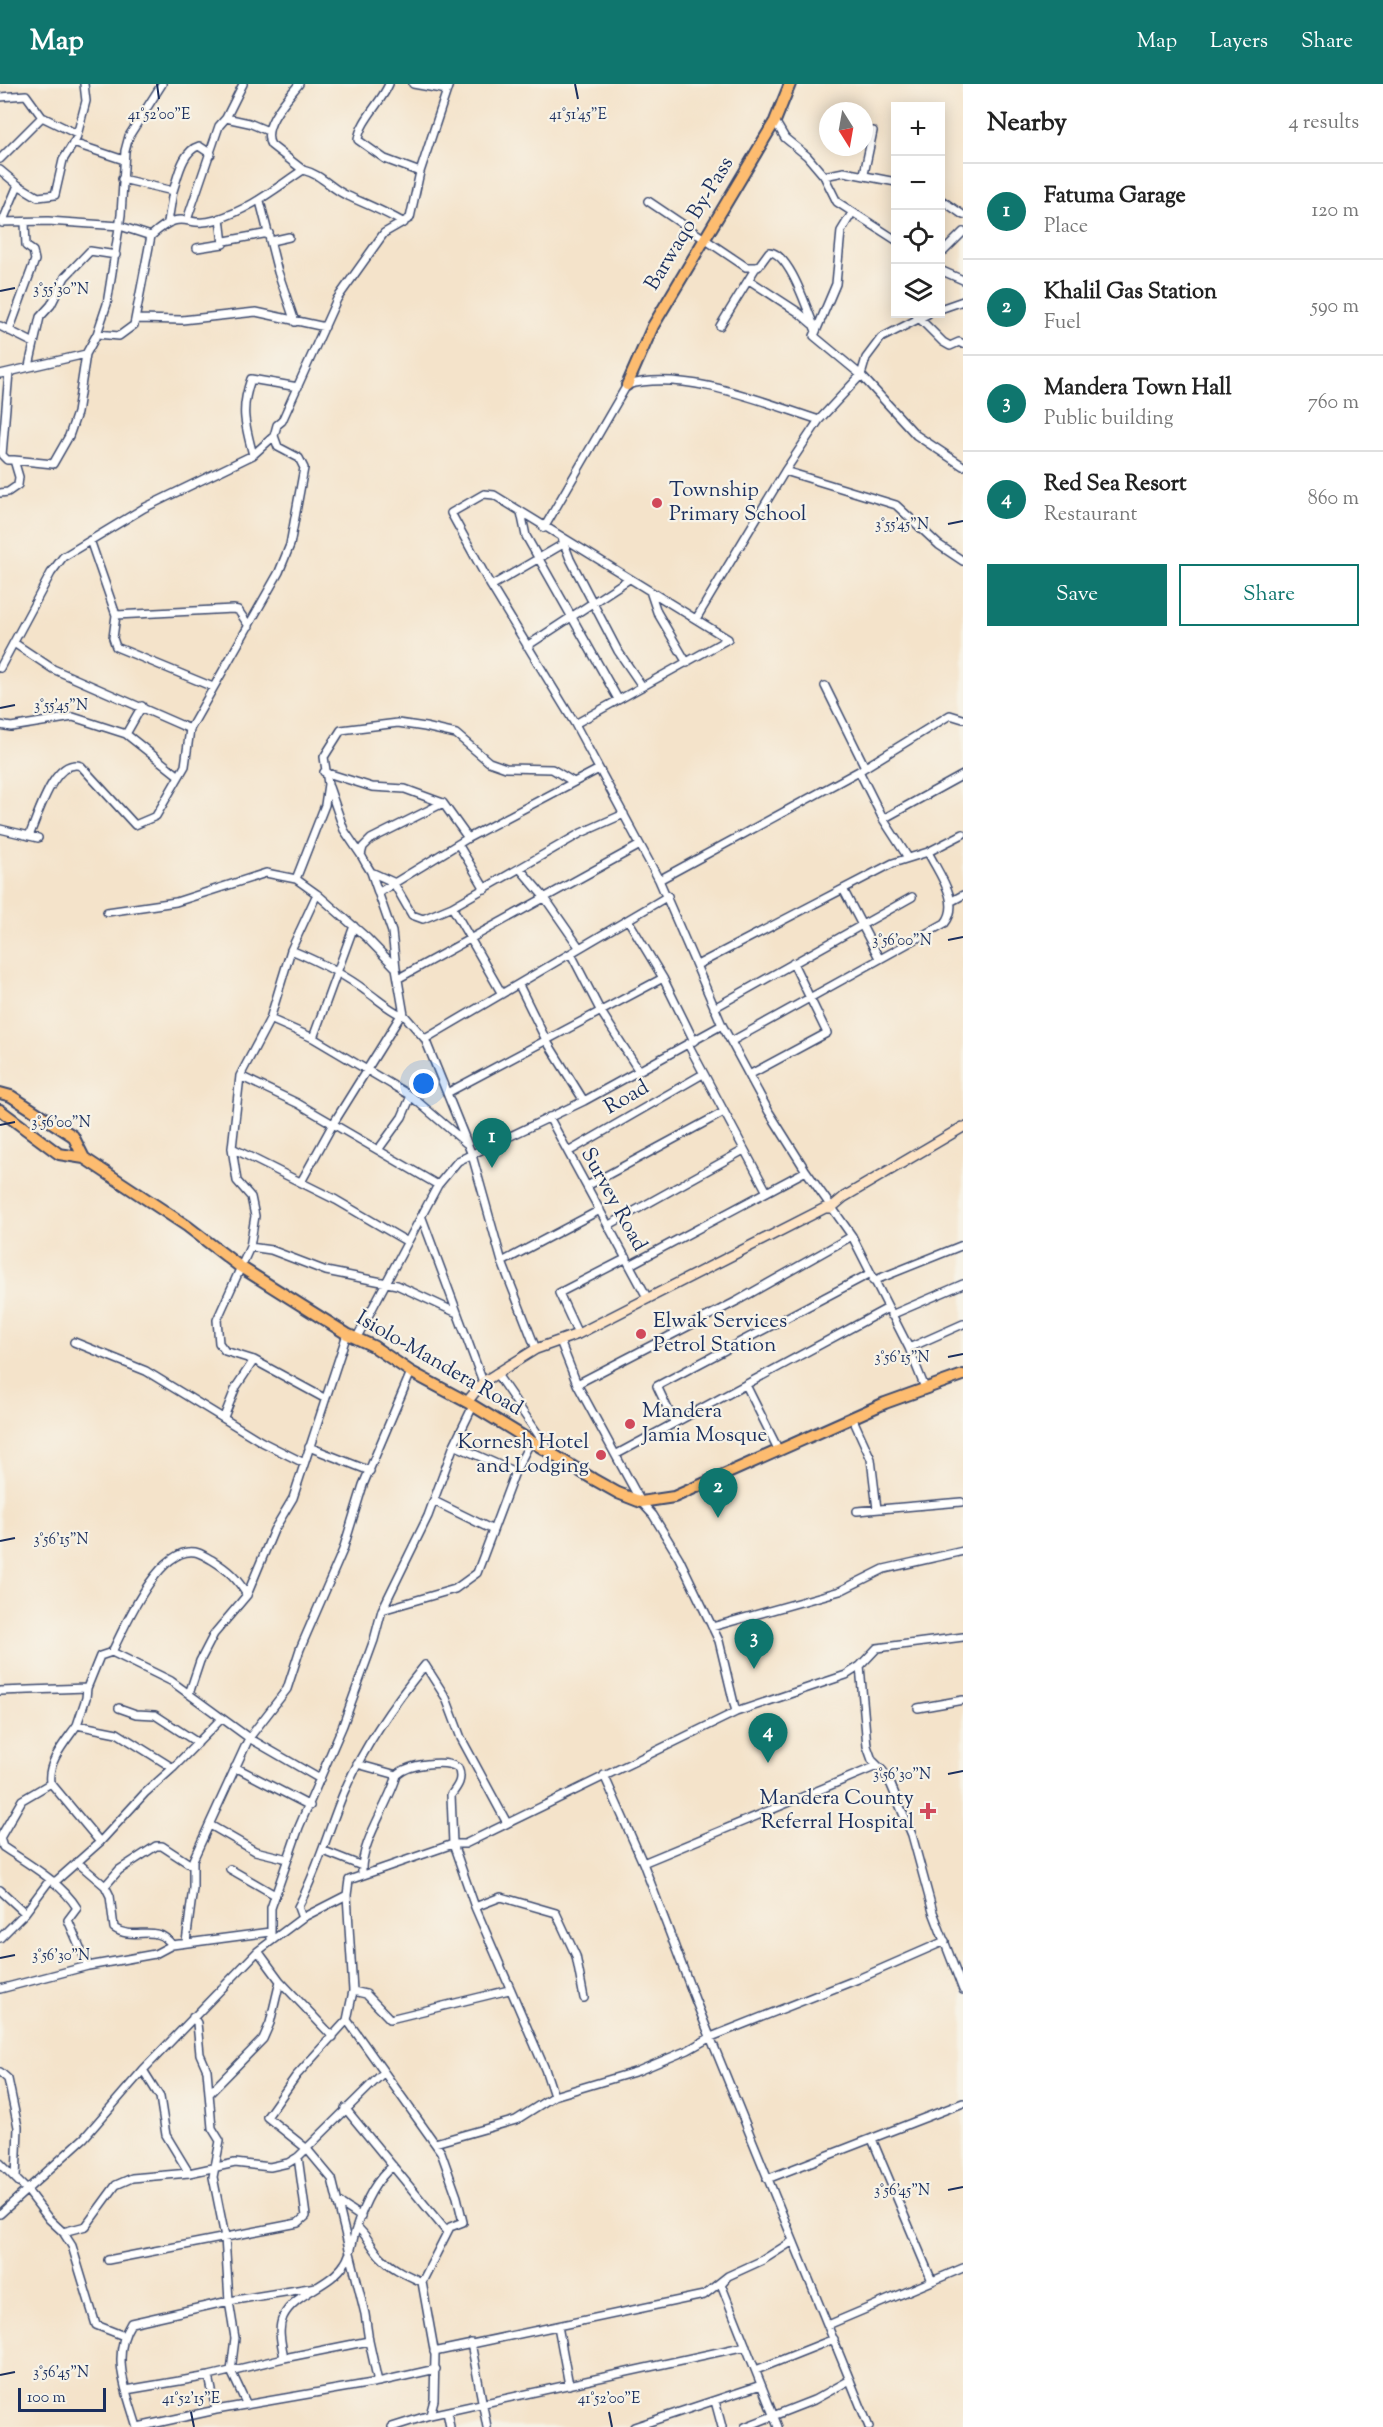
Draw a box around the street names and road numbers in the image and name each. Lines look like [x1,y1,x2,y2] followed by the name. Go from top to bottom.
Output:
[638,151,742,297] street label: Barwaqo By-Pass
[599,1073,655,1123] street label: Road
[572,1143,654,1257] street label: Survey Road
[350,1304,528,1424] street label: Isiolo-Mandera Road

